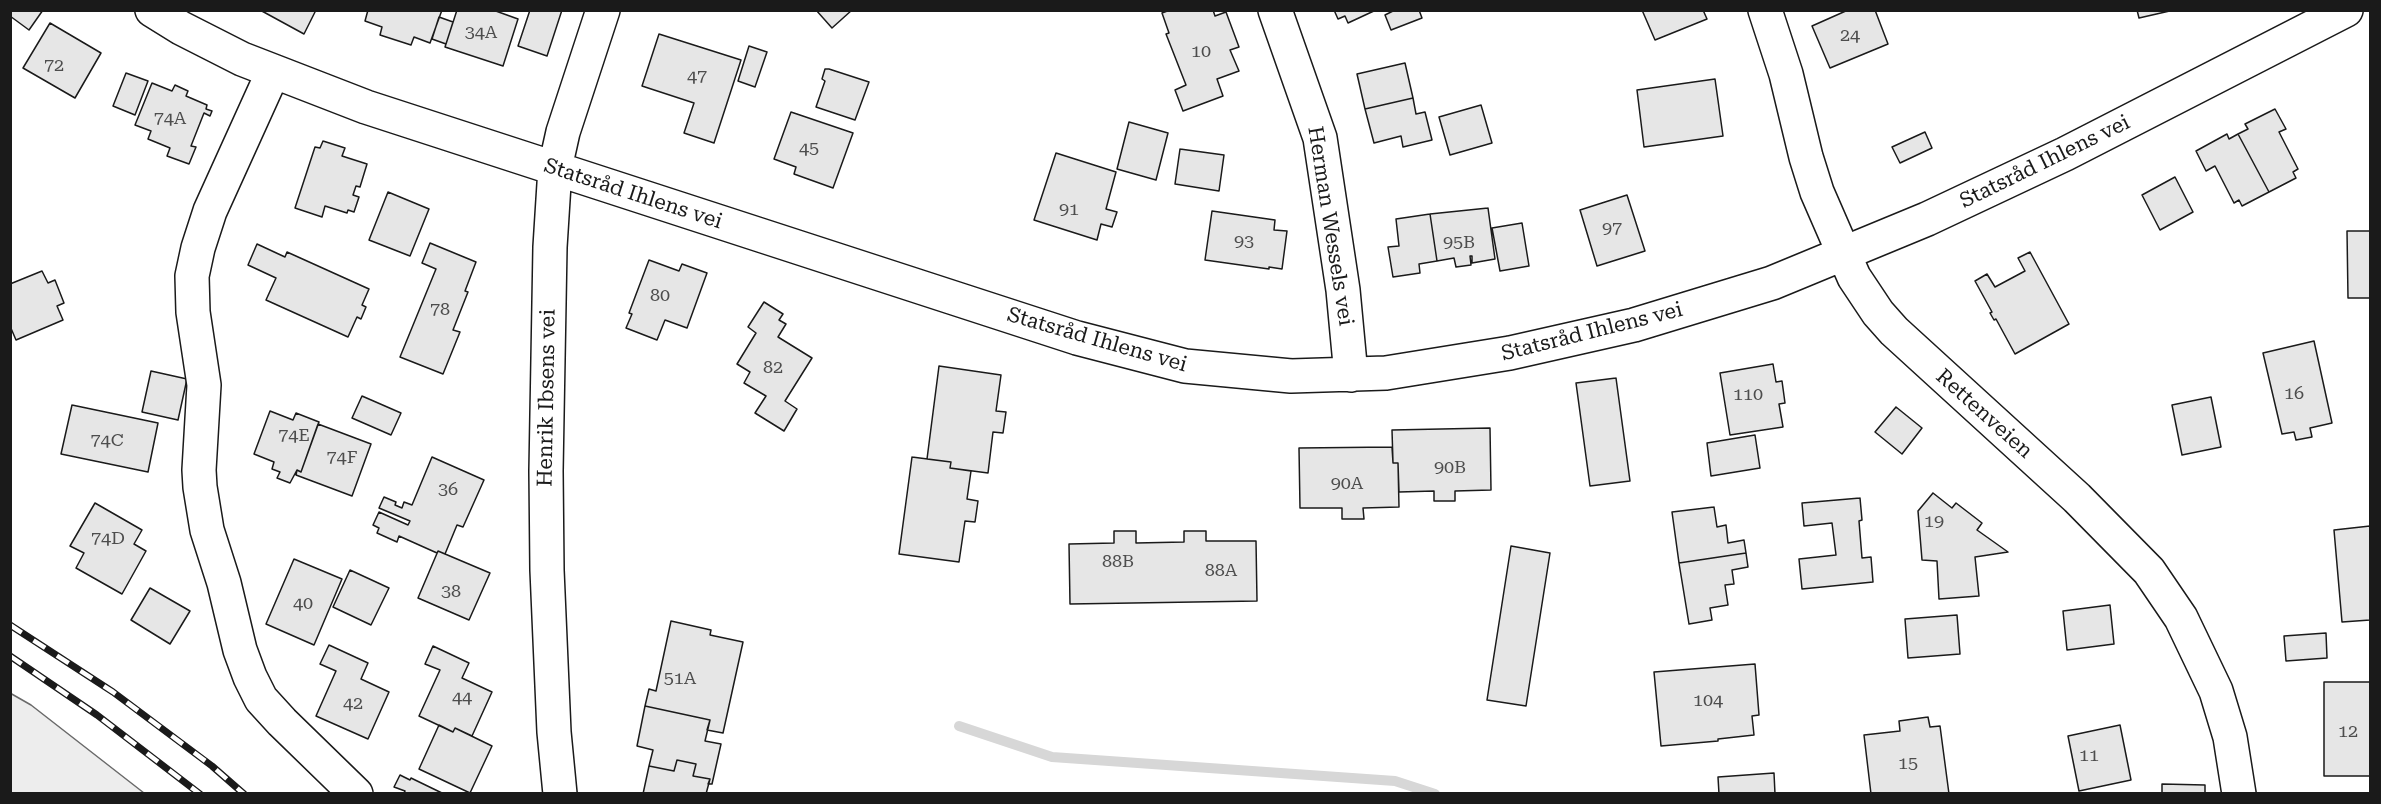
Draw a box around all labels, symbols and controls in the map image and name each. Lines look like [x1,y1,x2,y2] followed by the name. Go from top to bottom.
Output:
[465,22,497,44] house number: 34A
[1840,25,1860,47] house number: 24
[1191,41,1211,63] house number: 10
[44,55,64,77] house number: 72
[687,66,707,88] house number: 47
[154,108,186,130] house number: 74A
[1956,110,2134,214] street label: Statsråd Ihlens vei
[1302,124,1358,328] street label: Herman Wessels vei
[799,138,819,160] house number: 45
[541,153,725,235] street label: Statsråd Ihlens vei
[1059,199,1079,221] house number: 91
[1602,218,1622,240] house number: 97
[1234,231,1254,253] house number: 93
[1443,232,1475,254] house number: 95B
[650,285,670,307] house number: 80
[1499,297,1685,367] street label: Statsråd Ihlens vei
[430,299,450,321] house number: 78
[1004,302,1190,378] street label: Statsråd Ihlens vei
[533,309,561,487] street label: Henrik Ibsens vei
[763,357,783,379] house number: 82
[1930,364,2038,464] street label: Rettenveien
[2284,383,2304,405] house number: 16
[1733,384,1763,406] house number: 110
[278,425,310,447] house number: 74E
[90,430,124,452] house number: 74C
[327,447,357,469] house number: 74F
[1434,457,1466,479] house number: 90B
[1331,473,1363,495] house number: 90A
[438,479,458,501] house number: 36
[1924,511,1944,533] house number: 19
[91,528,125,550] house number: 74D
[1102,551,1134,573] house number: 88B
[1205,560,1237,582] house number: 88A
[441,581,461,603] house number: 38
[293,593,313,615] house number: 40
[664,668,696,690] house number: 51A
[452,687,472,709] house number: 44
[1693,690,1723,712] house number: 104
[343,693,363,715] house number: 42
[2338,721,2358,743] house number: 12
[2079,745,2099,767] house number: 11
[1898,753,1918,775] house number: 15

